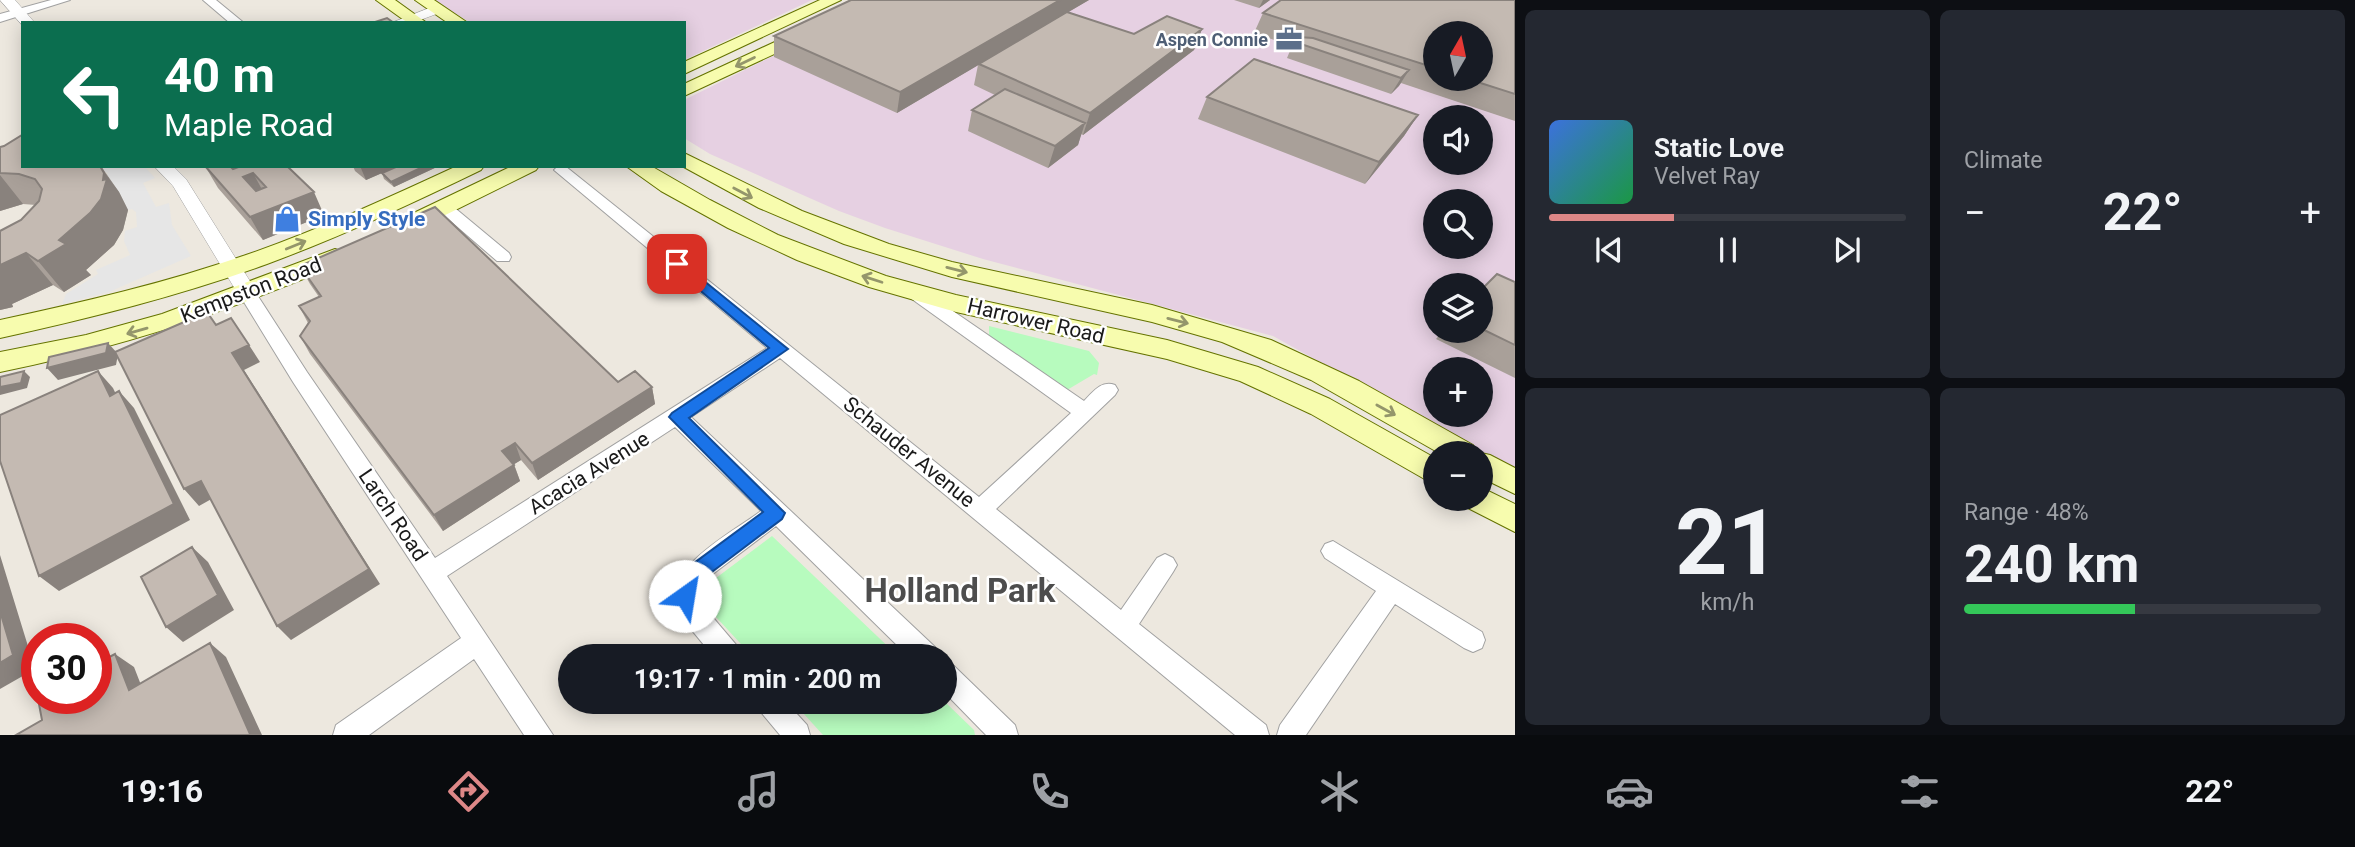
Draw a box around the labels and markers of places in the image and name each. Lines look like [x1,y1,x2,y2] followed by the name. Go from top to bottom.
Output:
[1274,24,1304,54] office icon: Aspen Connie
[1156,29,1268,50] place label: Aspen Connie
[272,204,302,234] shop icon: Simply Style
[308,207,425,231] place label: Simply Style
[647,234,707,294] pin

